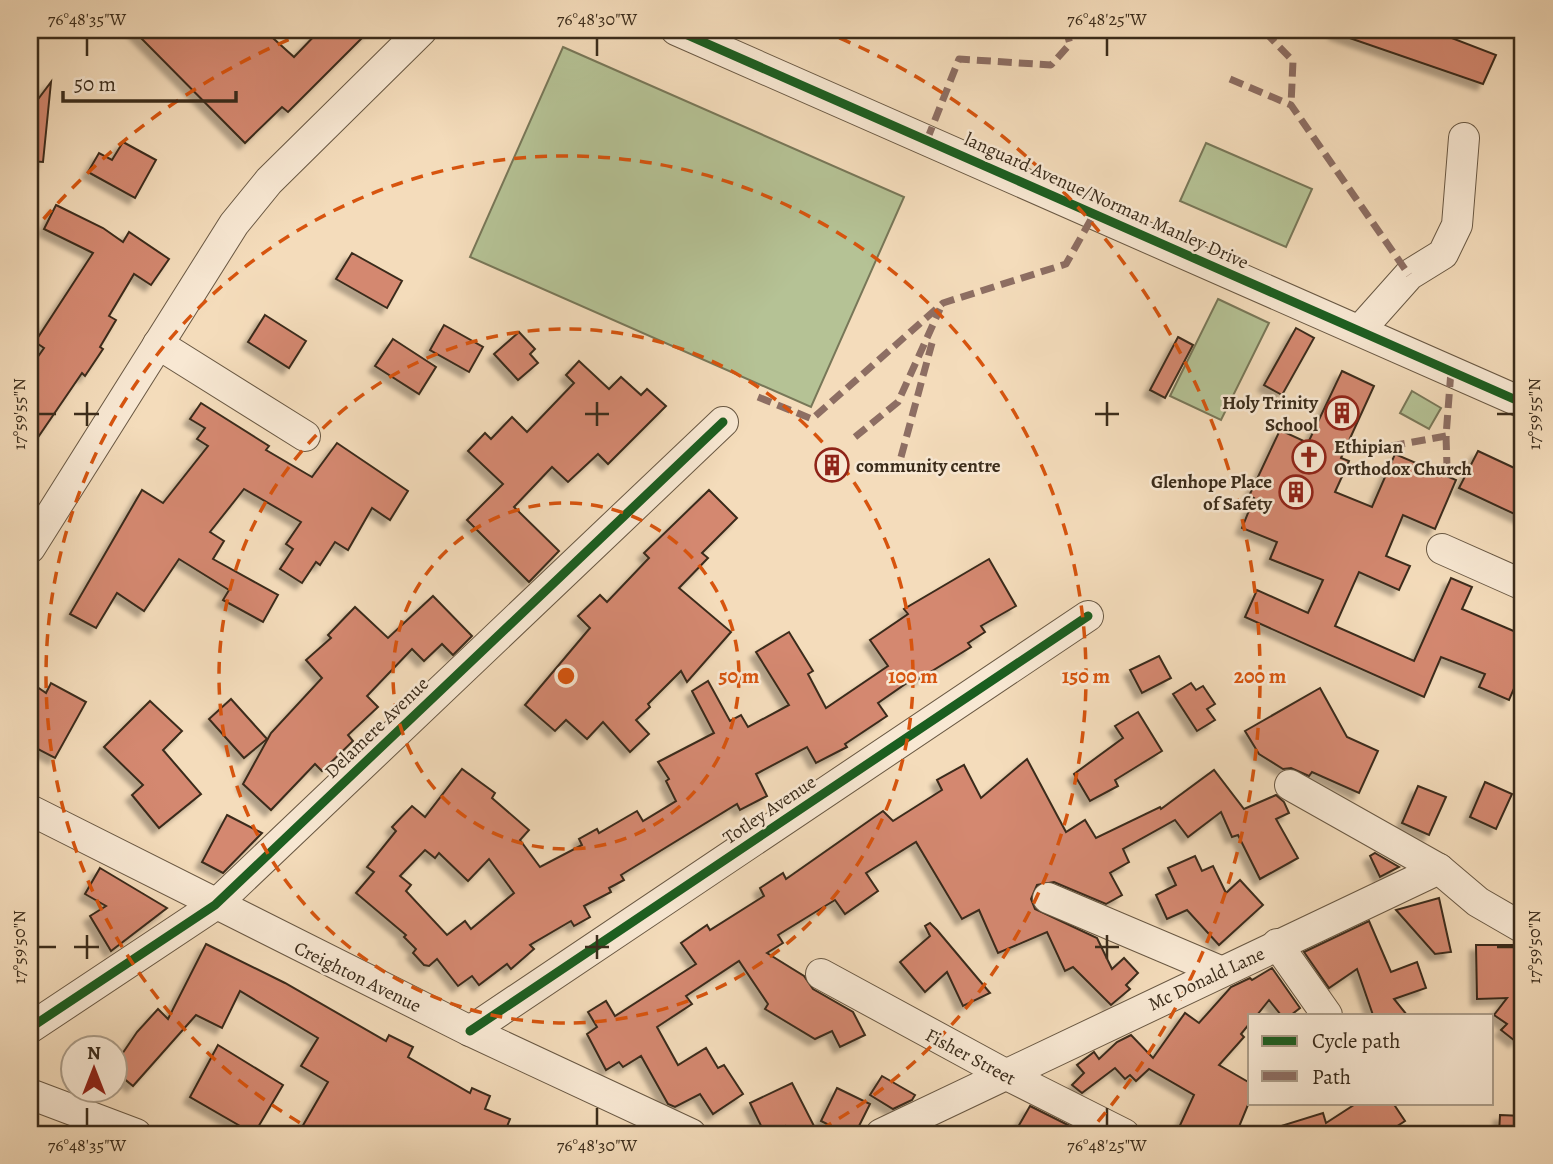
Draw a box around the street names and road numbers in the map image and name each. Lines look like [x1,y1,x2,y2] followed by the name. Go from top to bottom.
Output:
[960,126,1253,276] street label: languard Avenue/Norman Manley Drive
[319,671,435,784] street label: Delamere Avenue
[718,769,821,851] street label: Totley Avenue
[290,935,426,1019] street label: Creighton Avenue
[1144,941,1269,1017] street label: Mc Donald Lane
[921,1022,1020,1092] street label: Fisher Street

